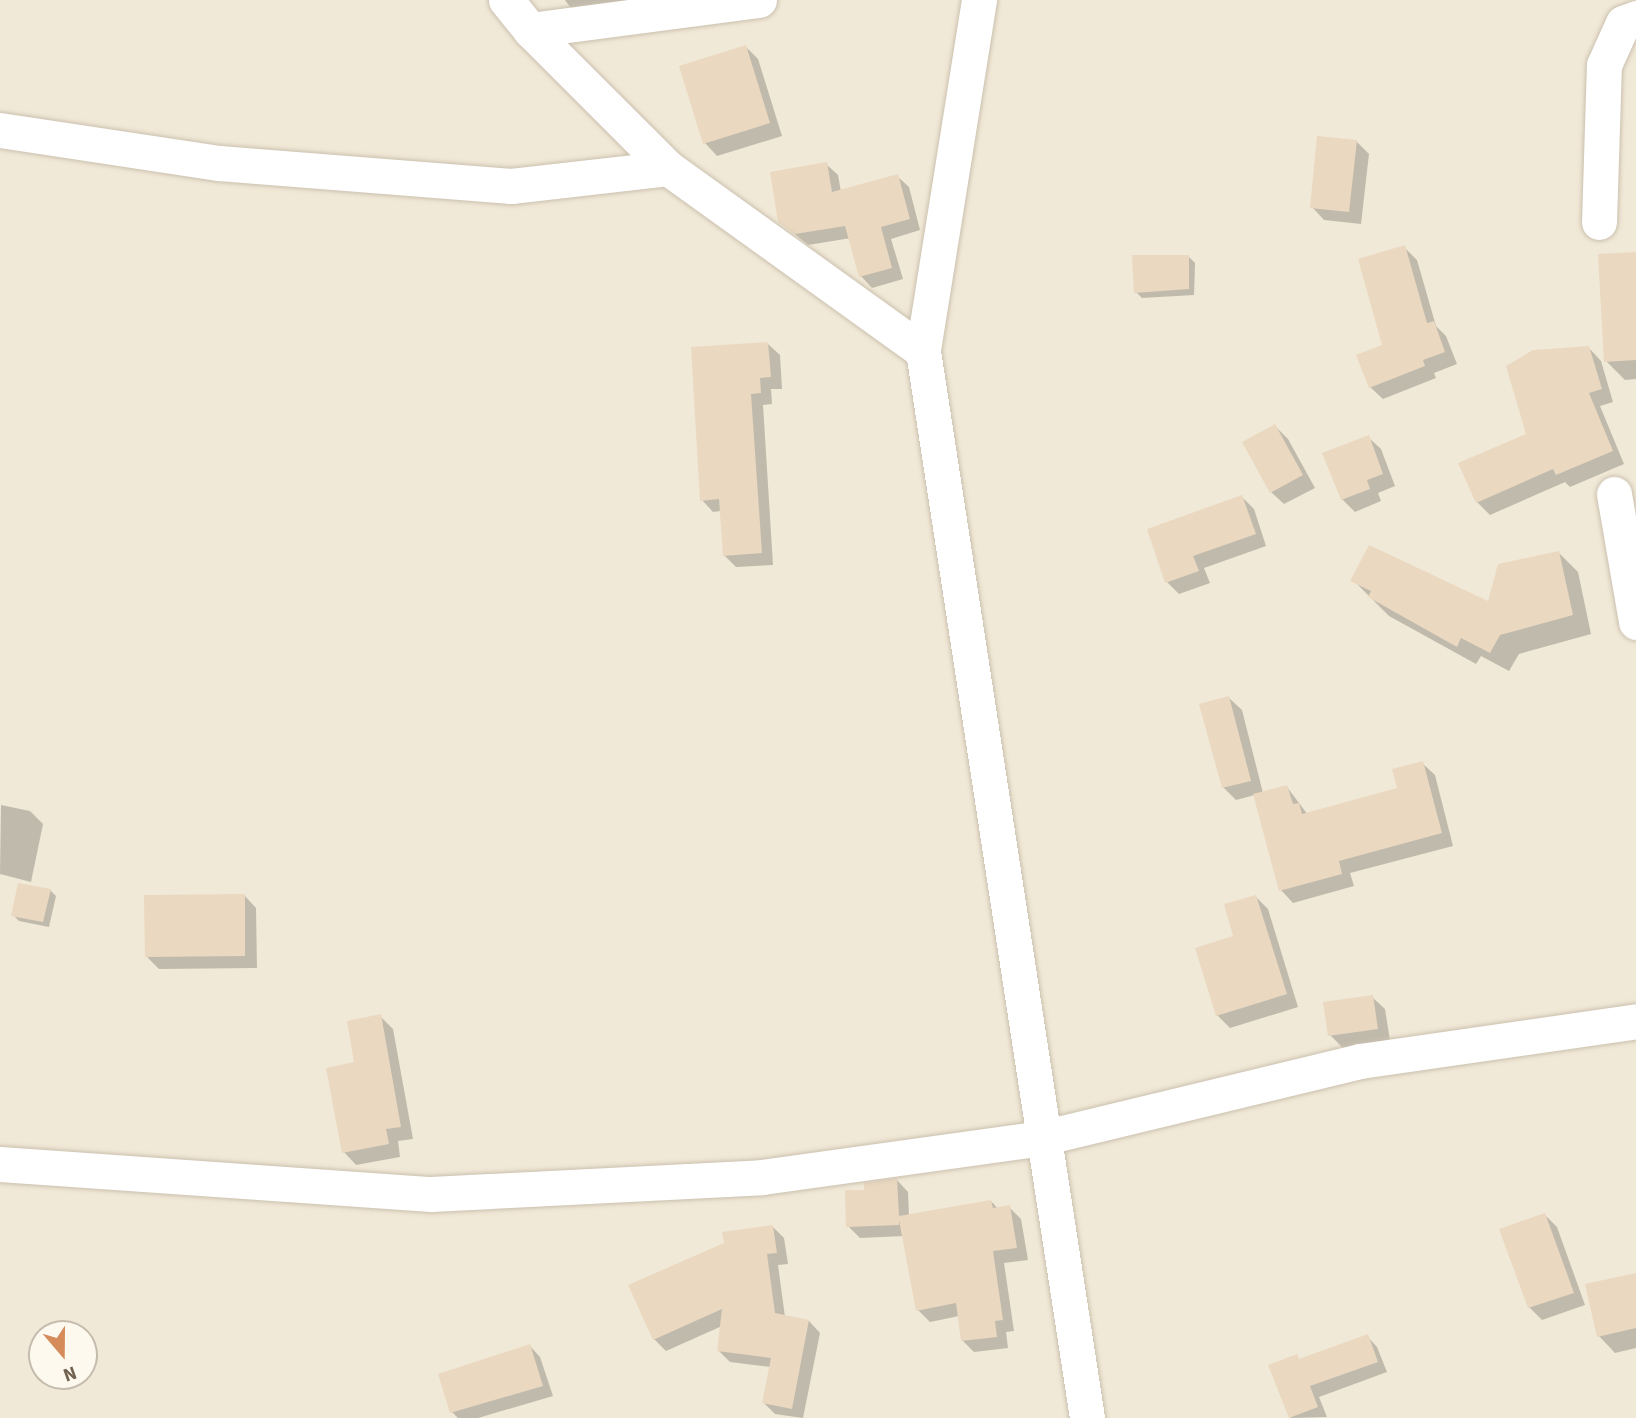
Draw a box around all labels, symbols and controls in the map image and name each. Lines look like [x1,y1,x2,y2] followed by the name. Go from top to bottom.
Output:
[28,1320,98,1390] north arrow
[59,1358,80,1388] text: N

